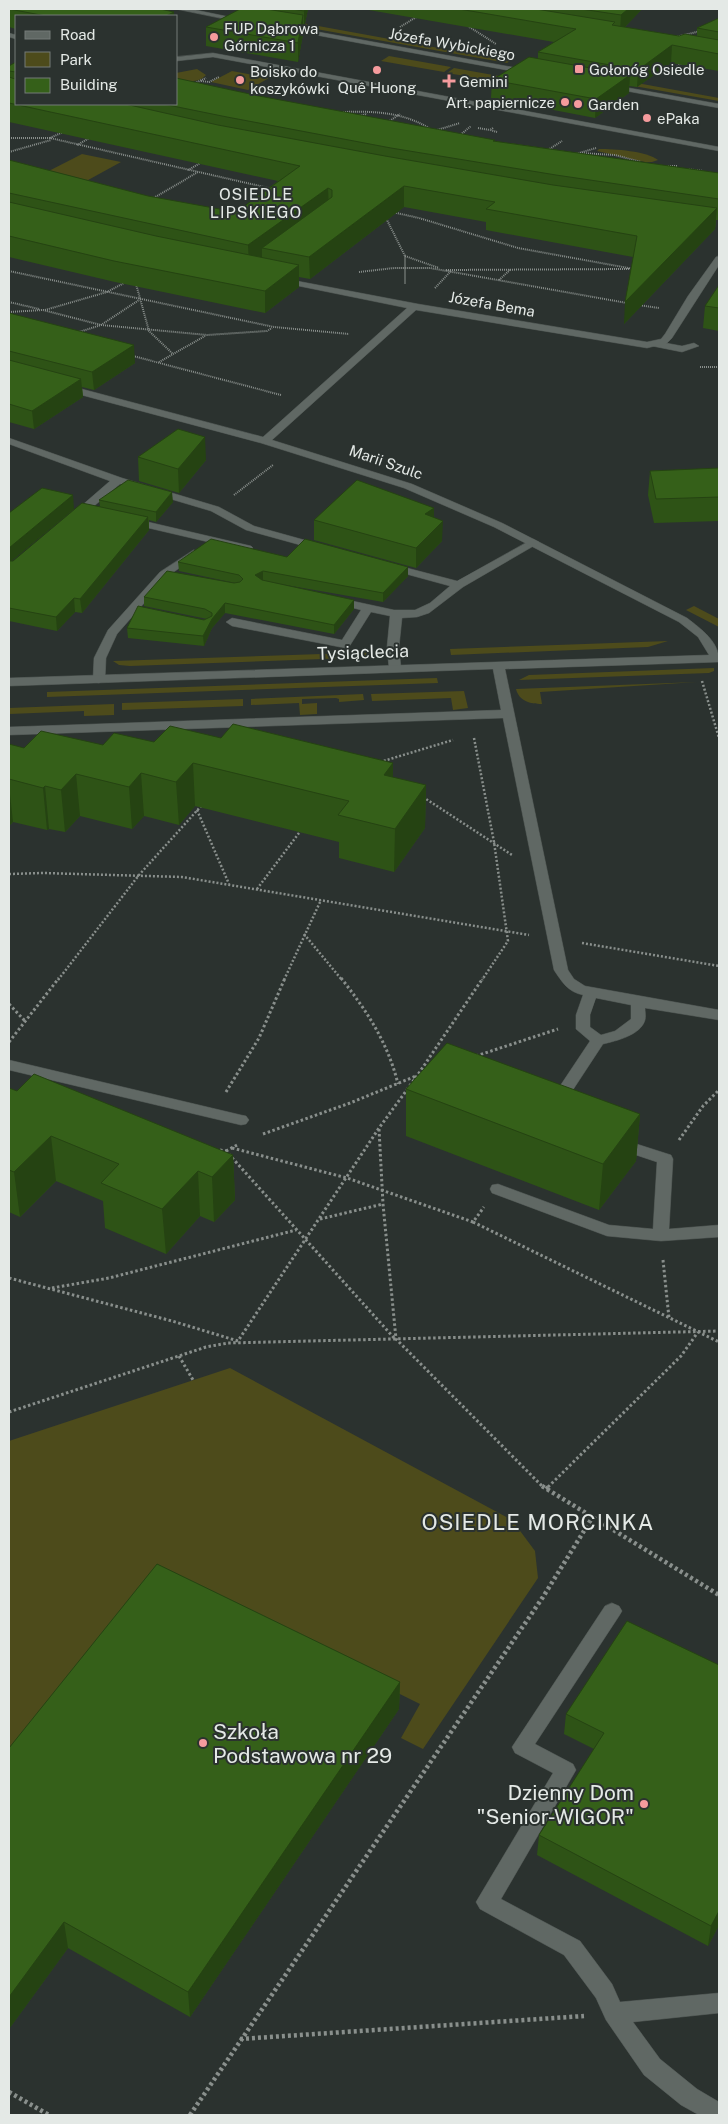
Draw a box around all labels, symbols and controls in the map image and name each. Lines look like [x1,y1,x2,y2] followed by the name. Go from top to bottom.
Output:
[15,15,178,105] legend
[224,20,318,54] place label: FUP Dąbrowa Górnicza 1
[387,24,517,64] street label: Józefa Wybickiego
[60,26,96,43] text: Road
[208,31,220,43] marker: FUP Dąbrowa Górnicza 1
[60,51,92,68] text: Park
[589,61,704,78] place label: Gołonóg Osiedle
[250,63,329,97] place label: Boisko do koszykówki
[573,63,585,75] marker: Gołonóg Osiedle
[371,64,383,76] marker: Quê Huong
[459,73,508,90] place label: Gemini
[234,74,246,86] marker: Boisko do koszykówki
[443,75,455,87] marker: Gemini
[60,76,118,93] text: Building
[338,79,416,96] place label: Quê Huong
[446,94,555,111] place label: Art. papiernicze
[559,96,571,108] marker: Art. papiernicze
[588,96,639,113] place label: Garden
[572,98,584,110] marker: Garden
[657,110,700,127] place label: ePaka
[641,112,653,124] marker: ePaka
[210,185,302,222] district label: OSIEDLE LIPSKIEGO
[448,288,536,320] street label: Józefa Bema
[347,441,425,483] street label: Marii Szulc
[317,640,409,664] street label: Tysiąclecia
[422,1509,654,1535] district label: OSIEDLE MORCINKA
[213,1719,392,1768] place label: Szkoła Podstawowa nr 29
[197,1737,209,1749] marker: Szkoła Podstawowa nr 29
[477,1780,634,1829] place label: Dzienny Dom "Senior-WIGOR"
[638,1798,650,1810] marker: Dzienny Dom "Senior-WIGOR"

